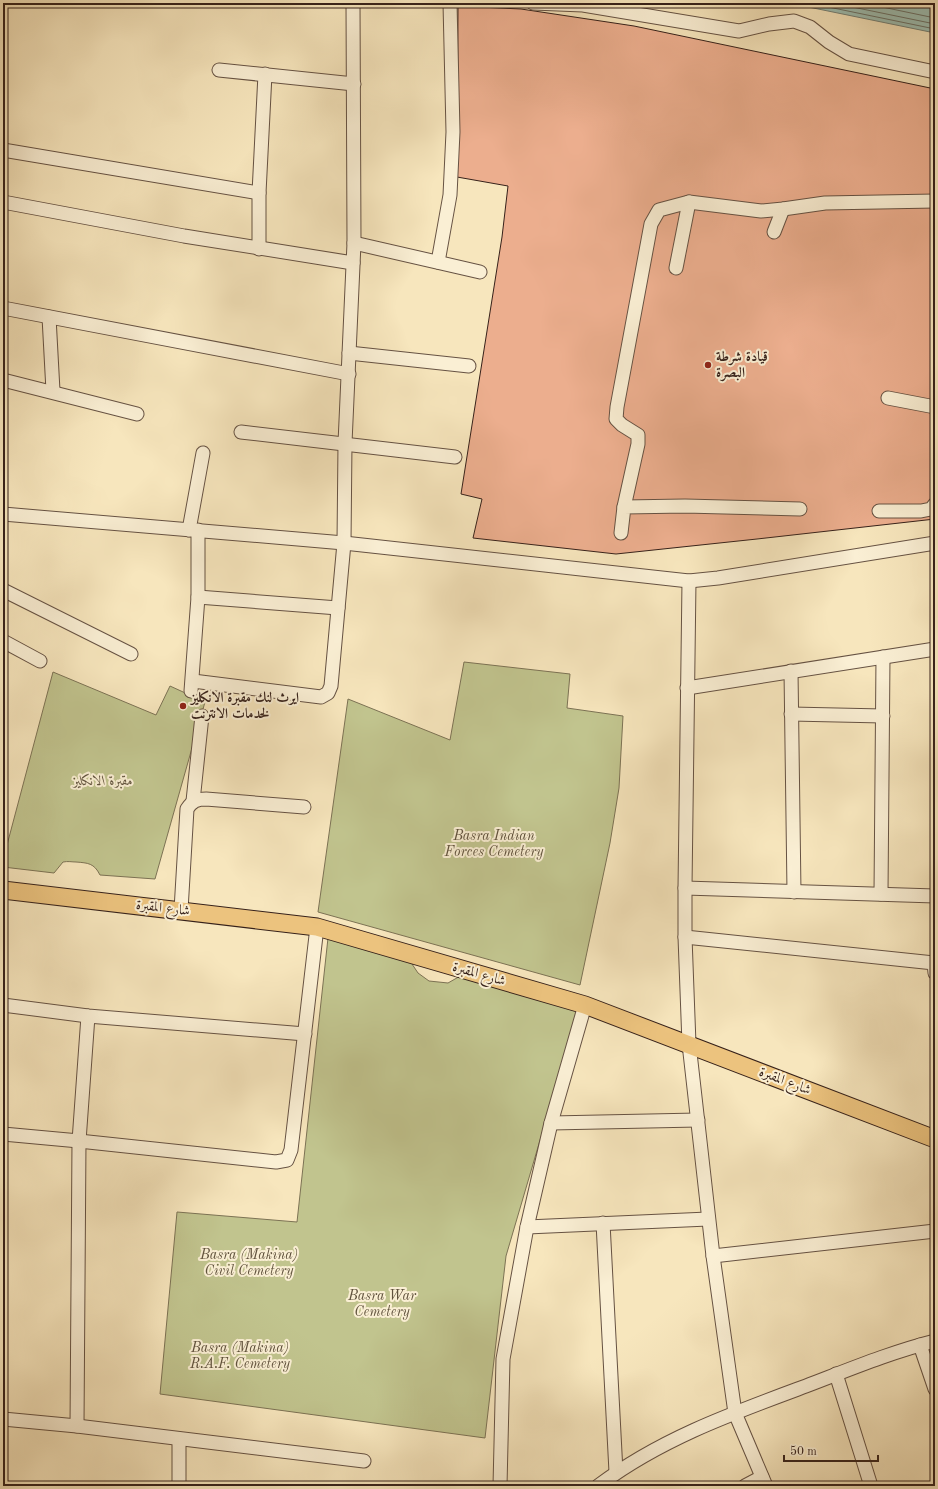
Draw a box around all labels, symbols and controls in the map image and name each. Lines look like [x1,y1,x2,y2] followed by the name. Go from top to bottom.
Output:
[716,350,768,382] place label: قيادة شرطة البصرة
[703,360,713,370] marker: قيادة شرطة البصرة
[189,690,299,722] place label: ايرث لنك مقبرة الانكليز لخدمات الانترنت
[178,701,188,711] marker: ايرث لنك مقبرة الانكليز لخدمات الانترنت
[72,773,133,789] park label: مقبرة الانكليز
[443,829,544,860] park label: Basra Indian Forces Cemetery
[135,898,191,922] street label: شارع المقبرة
[450,960,507,992] street label: شارع المقبرة
[756,1065,813,1101] street label: شارع المقبرة
[199,1247,298,1279] park label: Basra (Makina) Civil Cemetery
[347,1289,417,1320] park label: Basra War Cemetery
[189,1340,291,1372] park label: Basra (Makina) R.A.F. Cemetery
[784,1437,878,1463] scale bar
[790,1445,817,1458] text: 50 m

